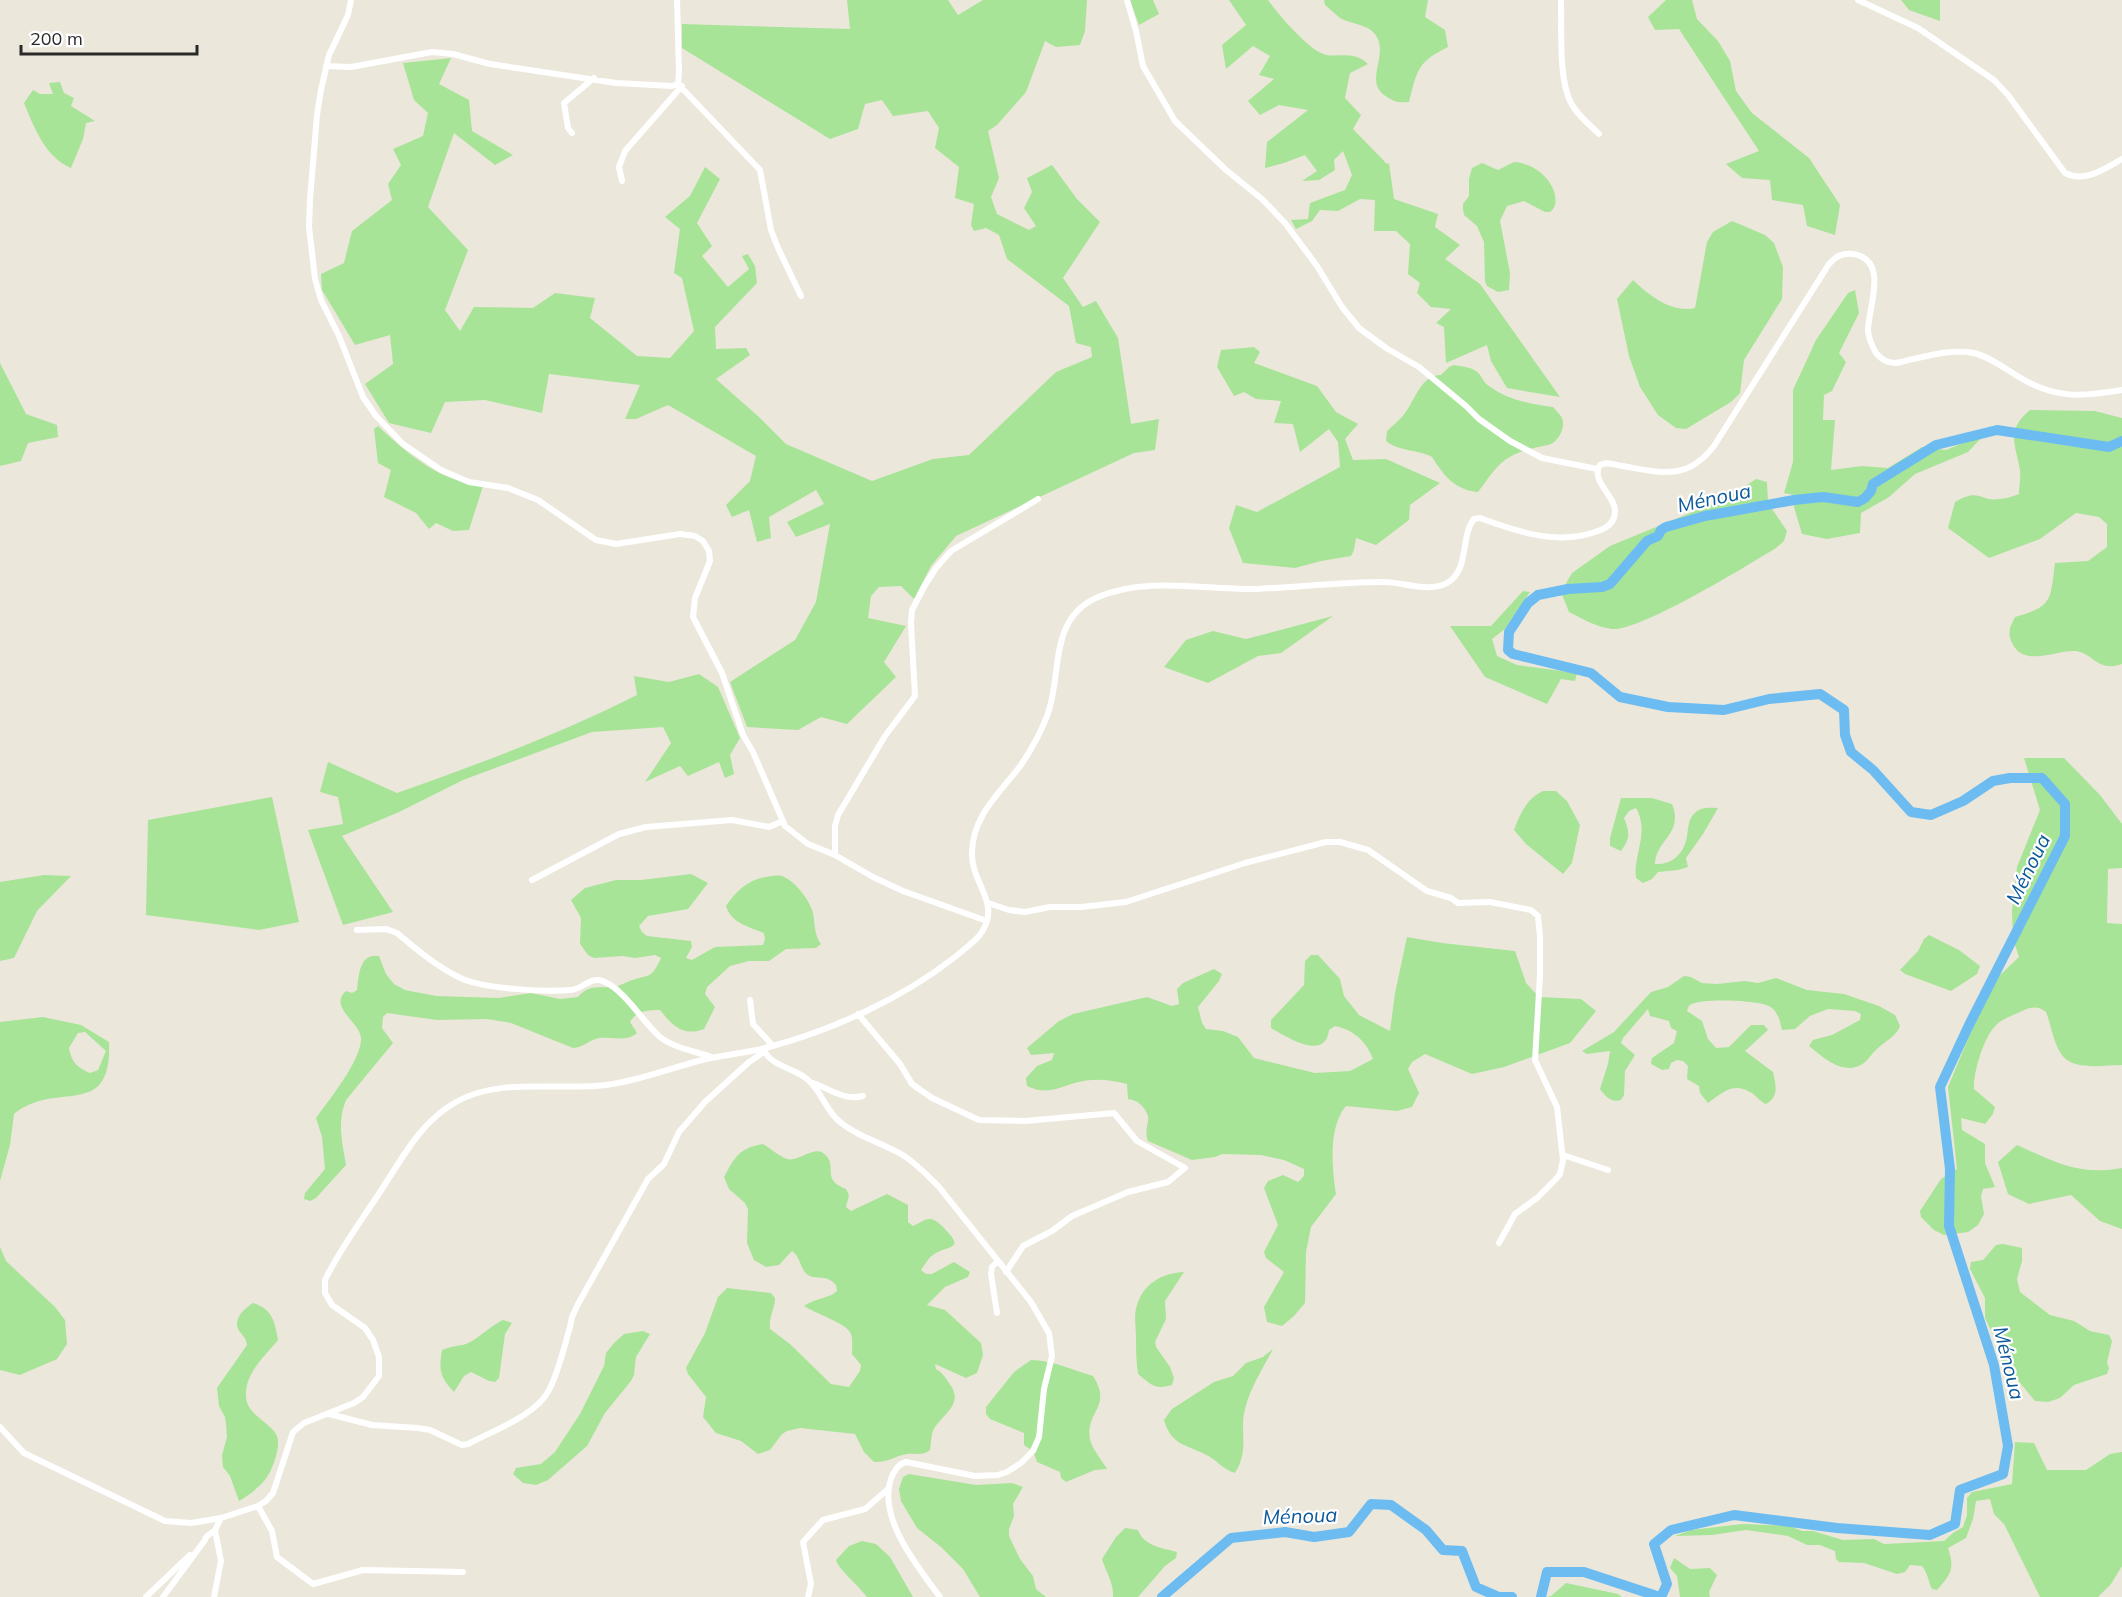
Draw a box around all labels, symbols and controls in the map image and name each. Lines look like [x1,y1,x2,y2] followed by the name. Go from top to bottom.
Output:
[21,18,196,56] scale bar
[30,27,83,50] text: 200 m
[1675,478,1753,518] water label: Ménoua
[2000,830,2055,908] water label: Ménoua
[1988,1324,2031,1402] water label: Ménoua
[1262,1502,1338,1529] water label: Ménoua

